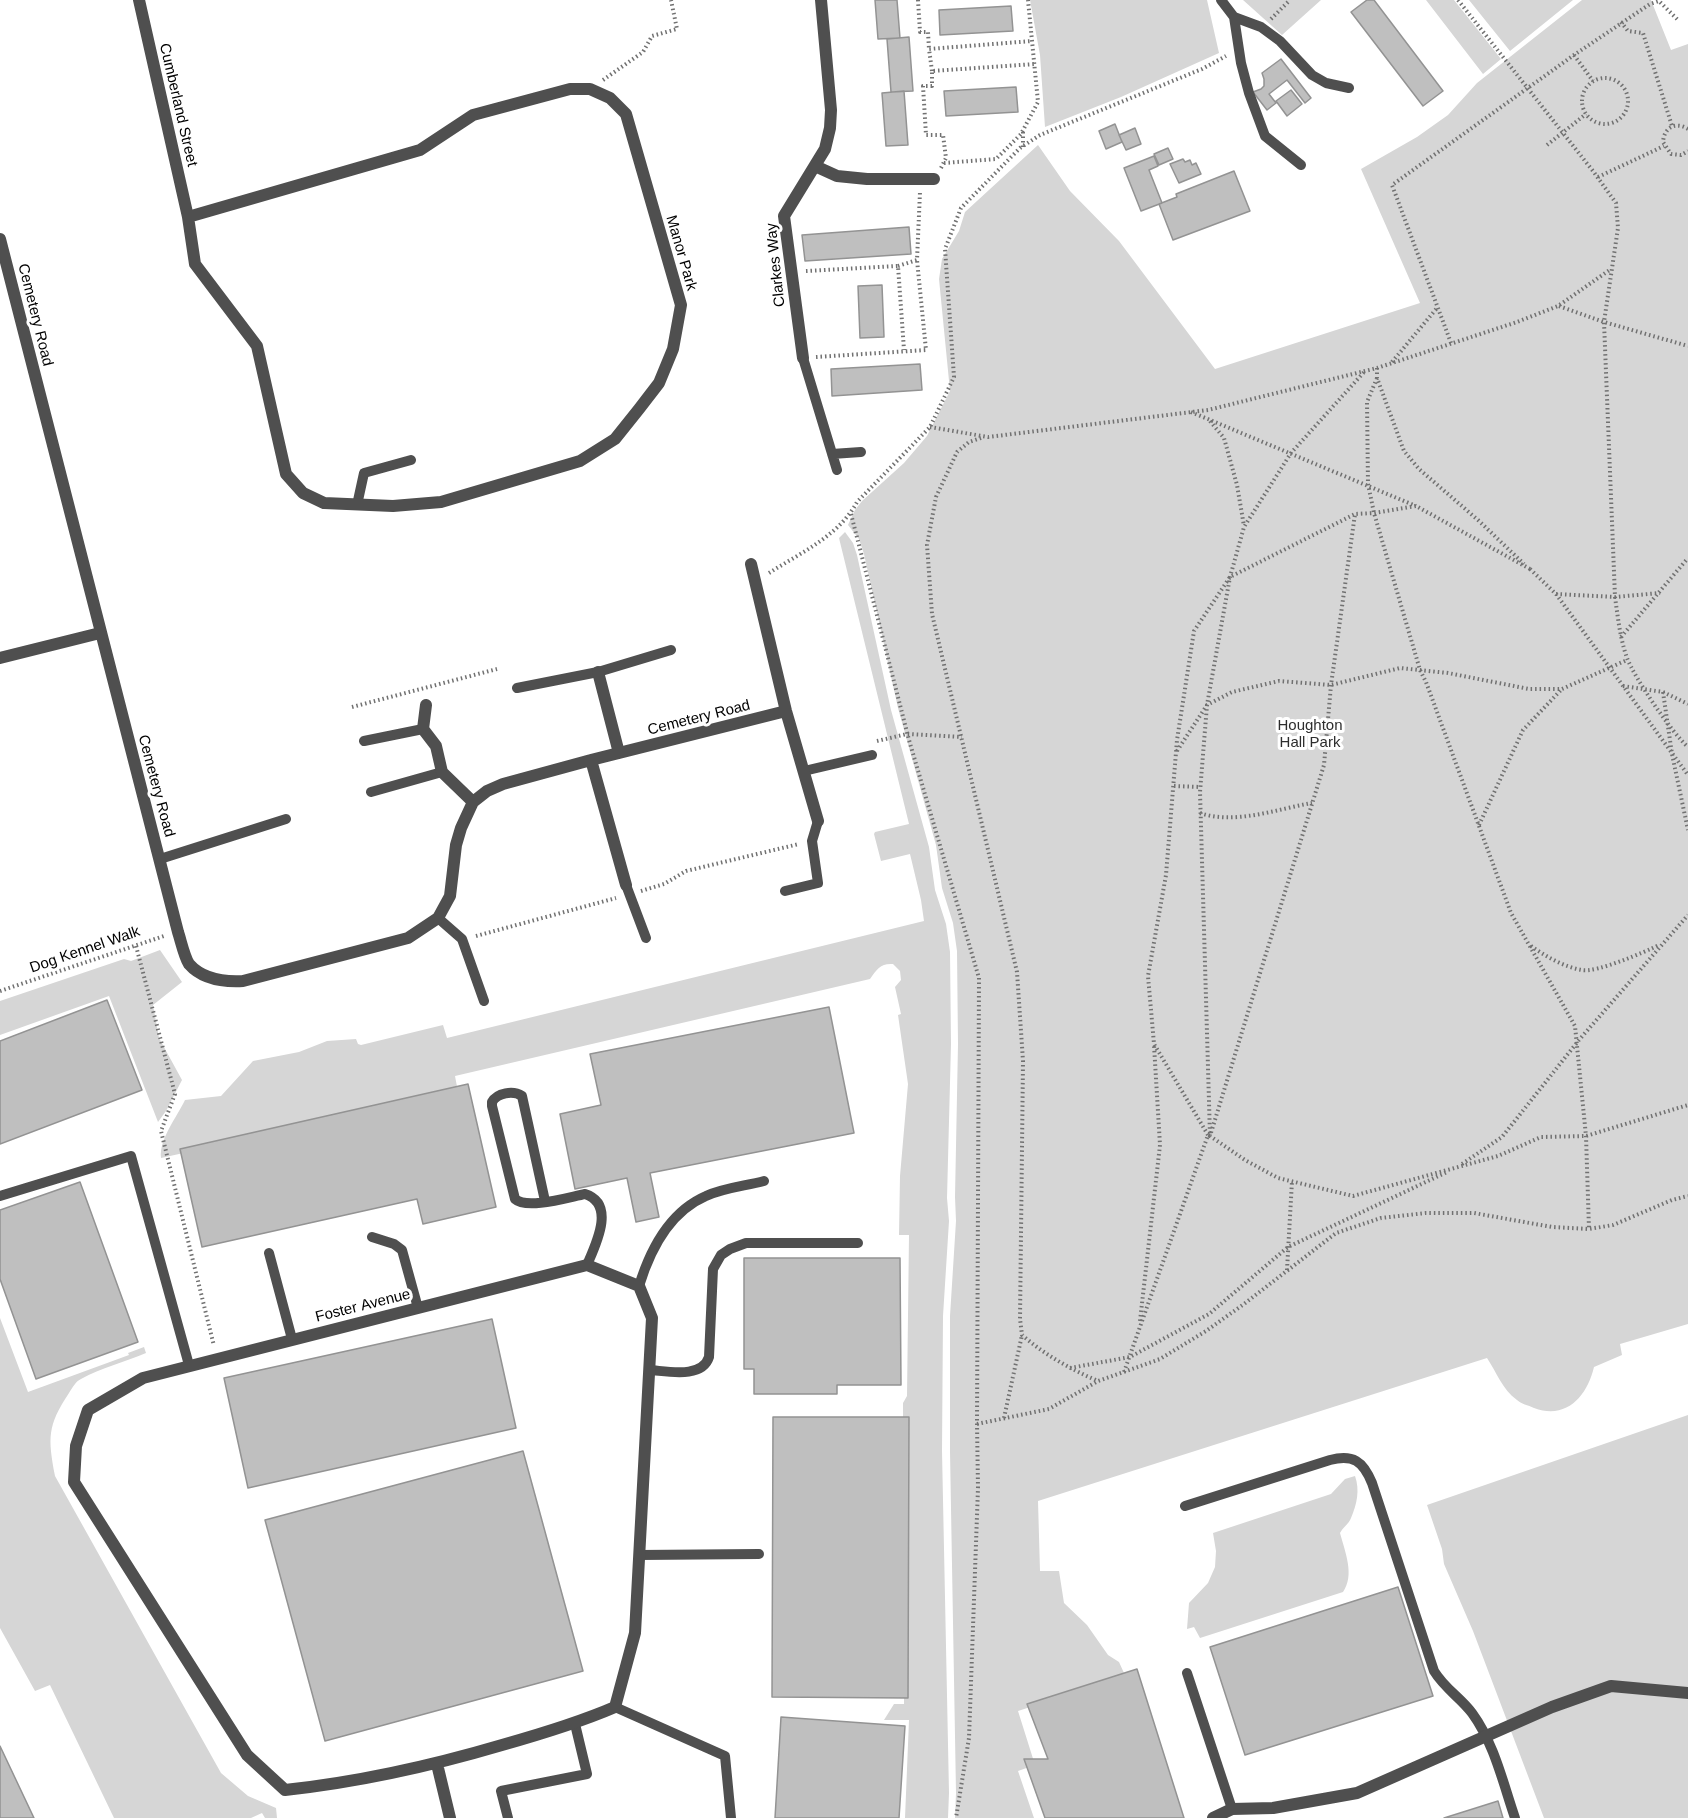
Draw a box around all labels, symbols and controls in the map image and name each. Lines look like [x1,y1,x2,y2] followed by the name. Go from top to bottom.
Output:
[155,42,201,168] street label: Cumberland Street
[662,213,700,293] street label: Manor Park
[763,222,789,308] street label: Clarkes Way
[14,262,56,368] street label: Cemetery Road
[646,697,752,739] street label: Cemetery Road
[1277,717,1343,752] park label: Houghton Hall Park
[134,733,178,839] street label: Cemetery Road
[28,923,142,977] street label: Dog Kennel Walk
[314,1286,412,1326] street label: Foster Avenue

